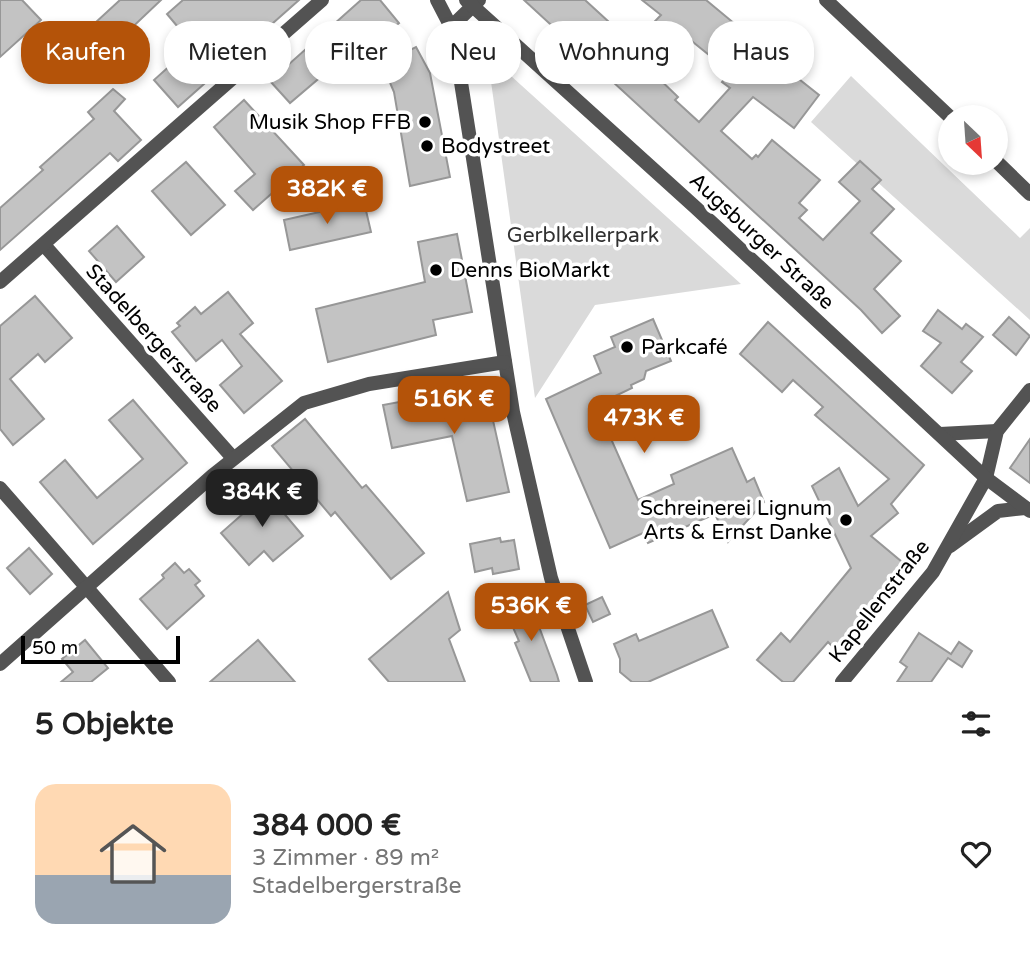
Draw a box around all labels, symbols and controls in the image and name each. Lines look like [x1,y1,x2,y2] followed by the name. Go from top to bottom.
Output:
[21,21,150,84] chip: Kaufen
[164,21,291,84] chip: Mieten
[305,21,412,84] chip: Filter
[426,21,521,84] chip: Neu
[535,21,694,84] chip: Wohnung
[708,21,814,84] chip: Haus
[938,105,1008,175] north arrow
[938,105,1008,175] map controls
[249,110,411,135] place label: Musik Shop FFB
[417,114,433,130] marker: Musik Shop FFB
[441,134,550,159] place label: Bodystreet
[419,138,435,154] marker: Bodystreet
[270,166,384,226] pin: 382K €
[684,168,839,315] street label: Augsburger Straße
[287,175,367,203] text: 382K €
[507,223,659,248] park label: Gerblkellerpark
[450,258,610,283] place label: Denns BioMarkt
[80,259,227,418] street label: Stadelbergerstraße
[428,262,444,278] marker: Denns BioMarkt
[641,335,728,360] place label: Parkcafé
[619,339,635,355] marker: Parkcafé
[397,376,511,436] pin: 516K €
[414,385,494,413] text: 516K €
[587,396,701,455] pin: 473K €
[604,404,684,432] text: 473K €
[205,470,319,529] pin: 384K €
[222,478,302,506] text: 384K €
[640,496,832,545] place label: Schreinerei Lignum Arts & Ernst Danke
[838,512,854,528] marker: Schreinerei Lignum Arts & Ernst Danke
[824,535,935,668] street label: Kapellenstraße
[474,584,588,643] pin: 536K €
[491,592,571,620] text: 536K €
[21,633,180,665] scale bar
[32,637,78,659] text: 50 m
[957,705,995,743] icon: filters
[35,706,174,743] text: 5 Objekte
[252,807,401,844] text: 384 000 €
[91,812,175,896] icon: home
[957,835,995,873] icon: heart
[252,844,439,872] text: 3 Zimmer · 89 m²
[252,872,461,900] text: Stadelbergerstraße

